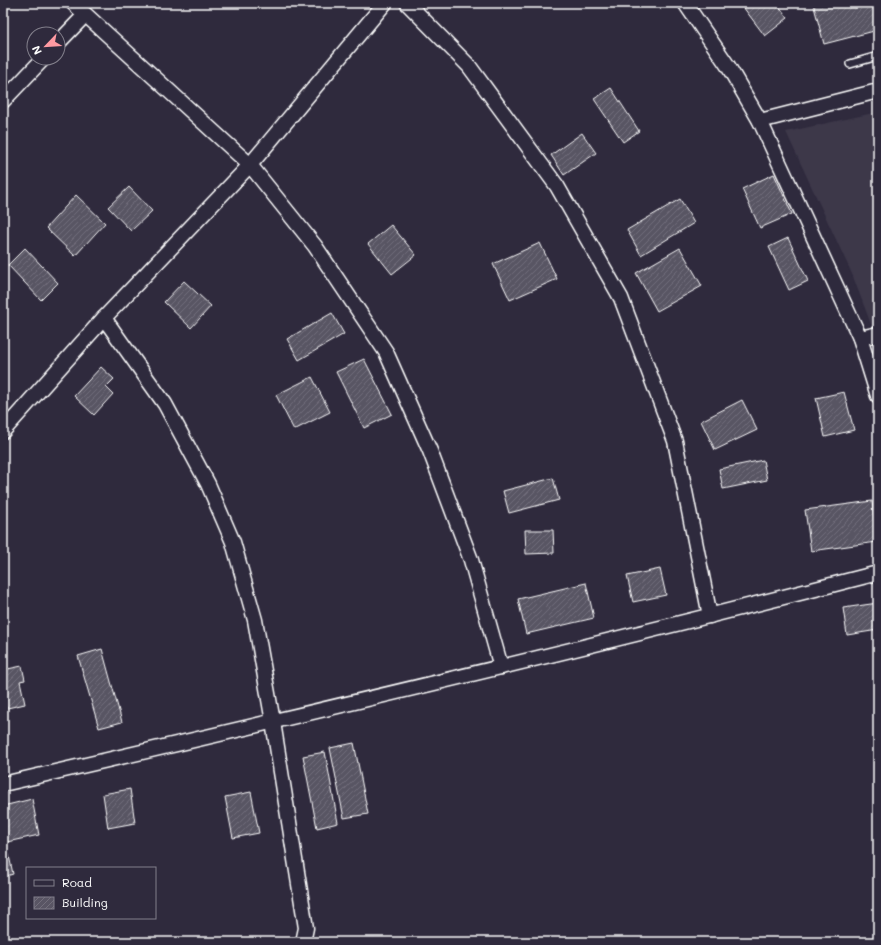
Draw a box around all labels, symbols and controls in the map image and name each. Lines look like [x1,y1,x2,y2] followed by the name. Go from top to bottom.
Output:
[26,26,66,66] north arrow
[28,43,45,57] text: N
[26,867,156,919] legend
[62,874,92,890] text: Road
[62,894,108,910] text: Building

